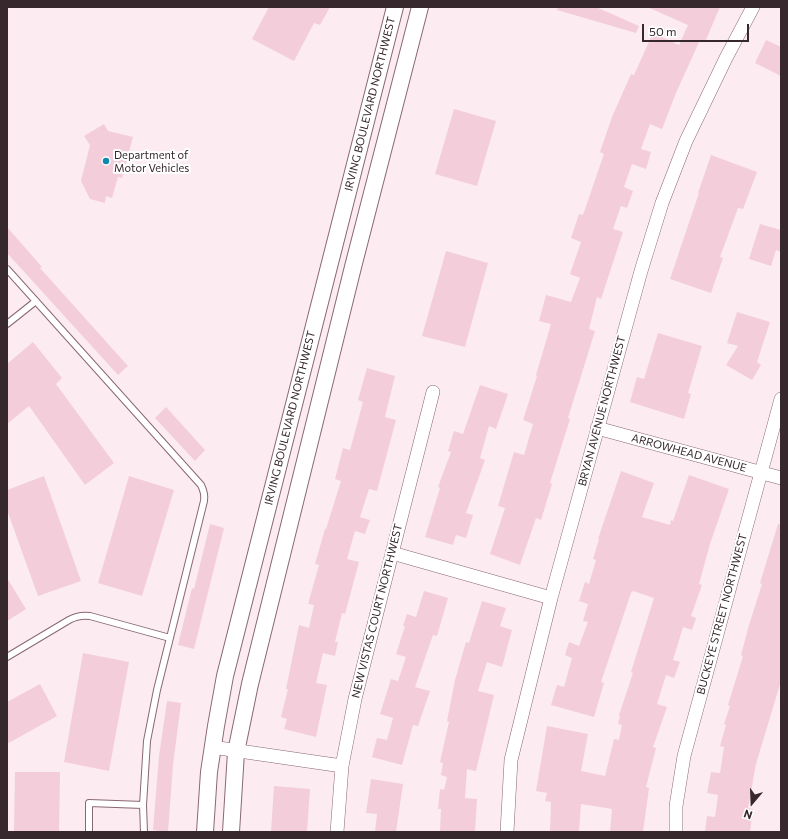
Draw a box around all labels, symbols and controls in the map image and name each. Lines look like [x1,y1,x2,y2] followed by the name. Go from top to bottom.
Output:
[342,16,398,192] street label: IRVING BOULEVARD NORTHWEST
[644,16,751,42] scale bar
[649,24,677,38] text: 50 m
[114,148,189,174] place label: Department of Motor Vehicles
[101,156,111,166] marker: Department of Motor Vehicles
[262,330,318,506] street label: IRVING BOULEVARD NORTHWEST
[576,334,628,488] street label: BRYAN AVENUE NORTHWEST
[630,431,748,475] street label: ARROWHEAD AVENUE
[349,523,405,699] street label: NEW VISTAS COURT NORTHWEST
[694,532,750,696] street label: BUCKEYE STREET NORTHWEST
[732,783,772,823] north arrow
[742,807,754,822] text: N

